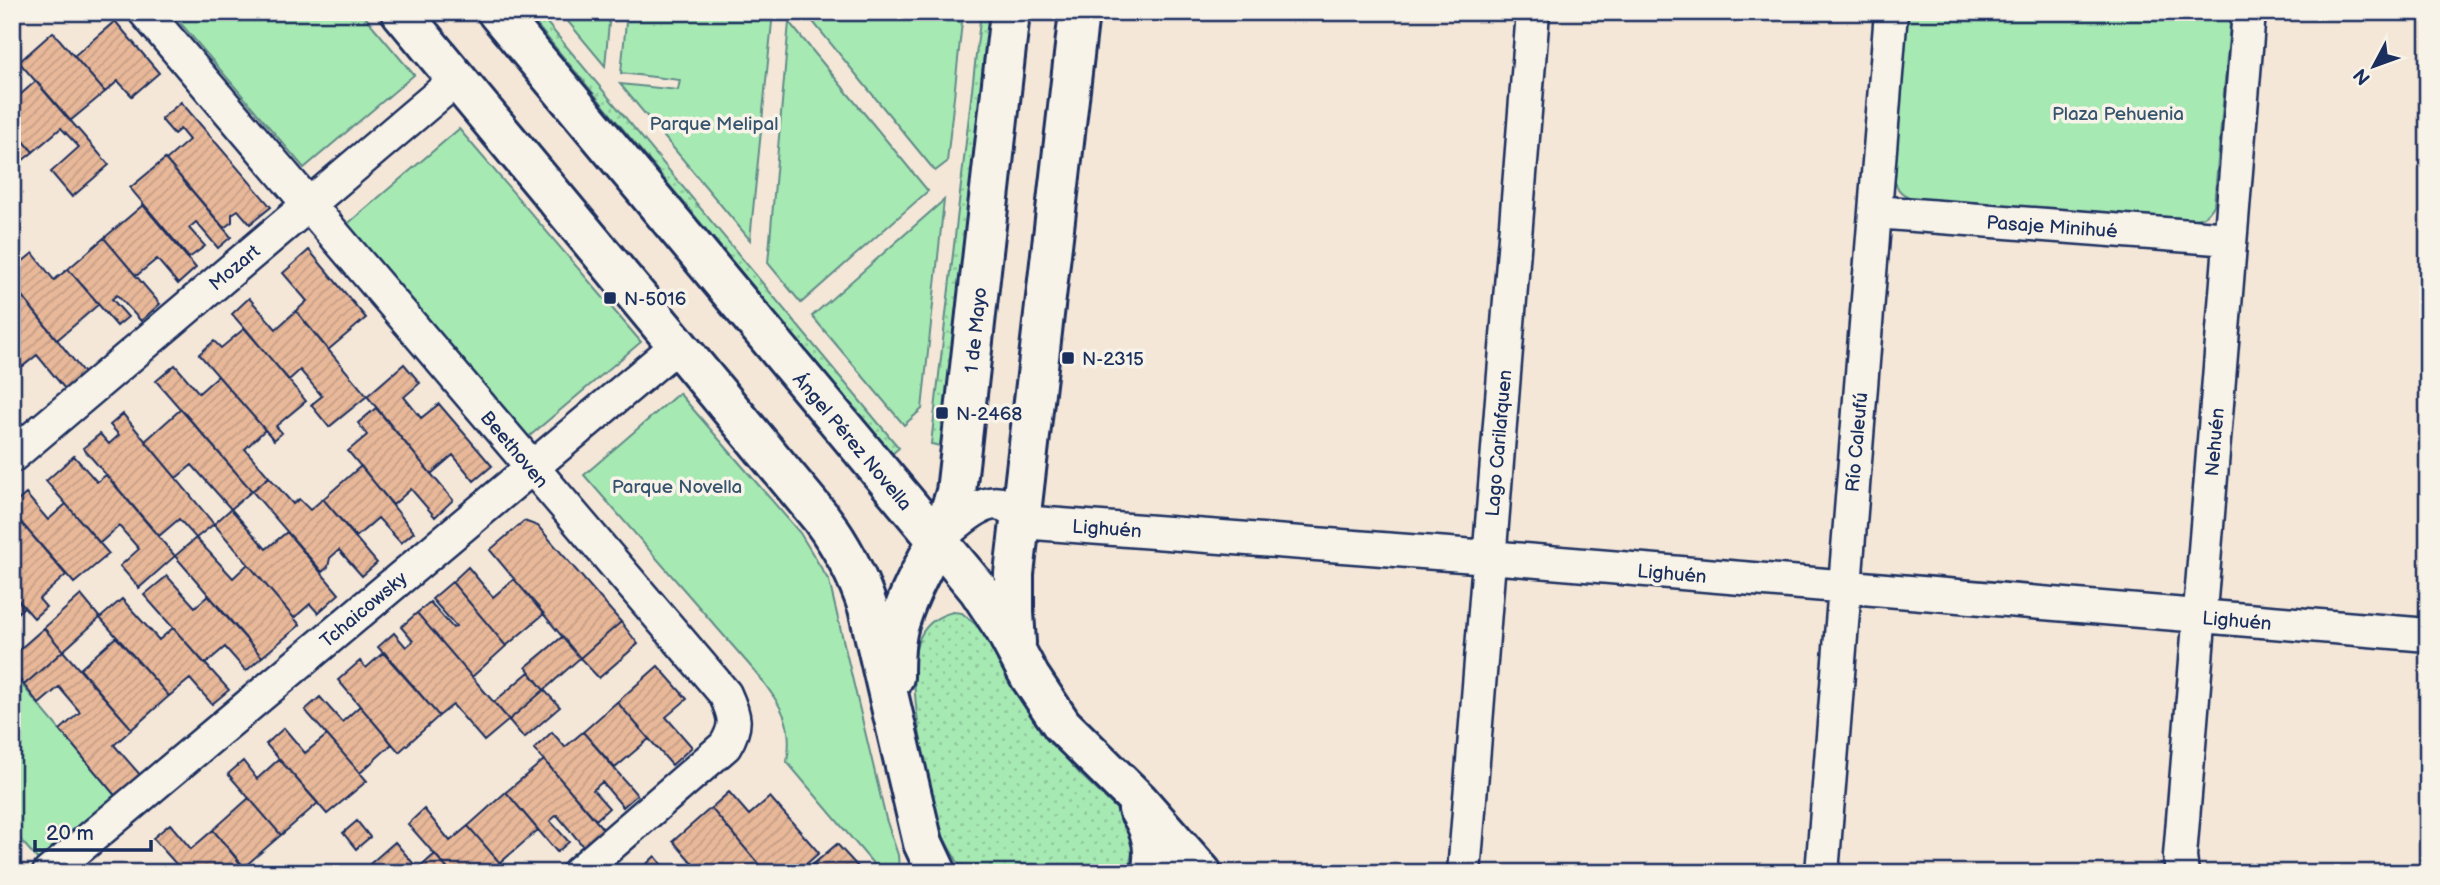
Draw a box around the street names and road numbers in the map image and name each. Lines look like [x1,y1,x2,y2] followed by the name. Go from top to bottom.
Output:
[1986,211,2118,244] street label: Pasaje Minihué
[205,240,265,296] street label: Mozart
[961,286,992,374] street label: 1 de Mayo
[787,368,917,516] street label: Ángel Pérez Novella
[1482,369,1517,517] street label: Lago Carilafquen
[1842,391,1873,493] street label: Río Caleufú
[475,407,553,493] street label: Beethoven
[2201,407,2230,477] street label: Nehuén
[1071,516,1142,543] street label: Lighuén
[1636,560,1707,589] street label: Lighuén
[316,567,412,653] street label: Tchaicowsky
[2201,607,2272,636] street label: Lighuén

